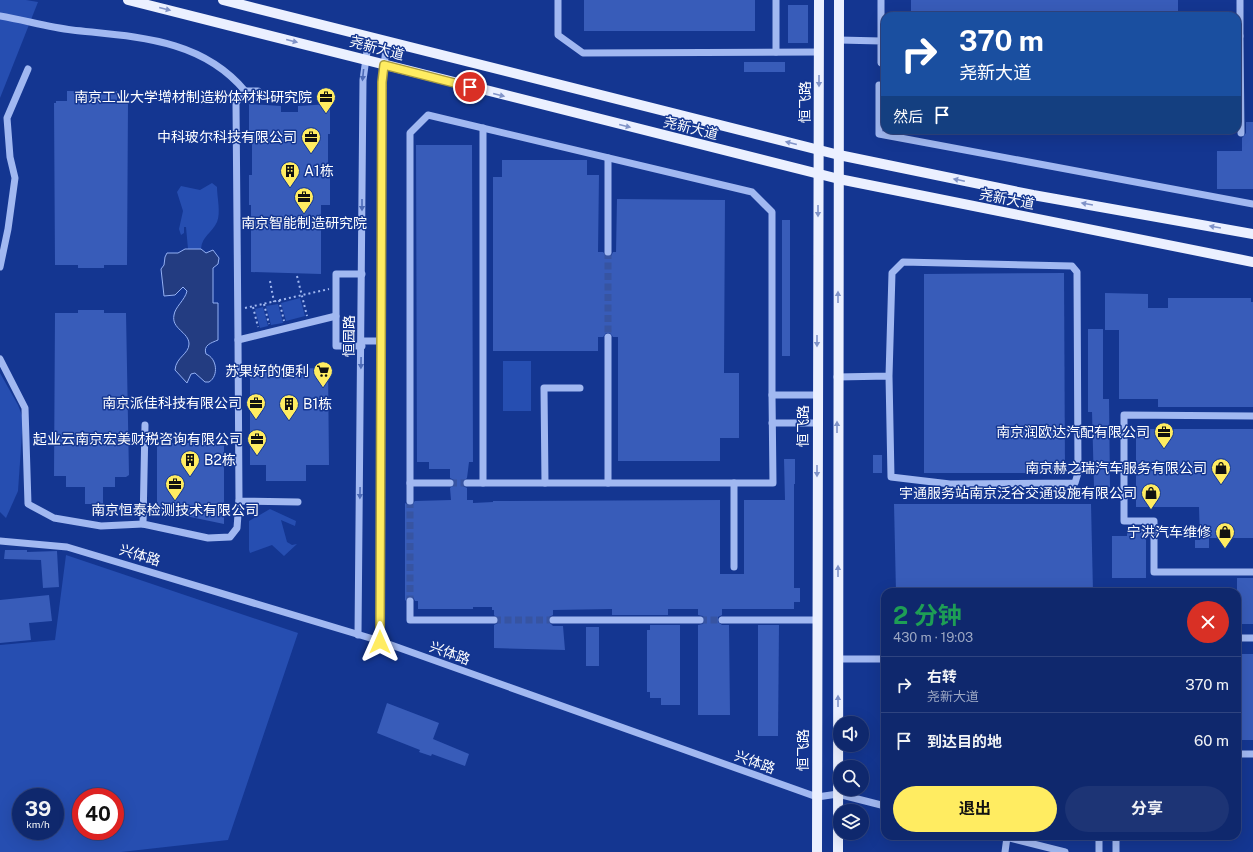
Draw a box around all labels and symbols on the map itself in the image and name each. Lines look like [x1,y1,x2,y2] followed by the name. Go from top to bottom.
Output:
[159,7,172,13] one-way arrow
[348,33,406,63] street label: 尧新大道
[286,38,298,44] one-way arrow
[360,69,367,81] one-way arrow
[453,70,487,104] pin
[816,75,822,88] one-way arrow
[797,81,813,123] street label: 恒飞路
[315,86,337,114] office icon: 南京工业大学增材制造粉体材料研究院
[74,89,312,105] place label: 南京工业大学增材制造粉体材料研究院
[492,92,505,98] one-way arrow
[662,113,720,143] street label: 尧新大道
[619,123,631,129] one-way arrow
[300,126,322,154] office icon: 中科玻尔科技有限公司
[157,129,297,145] place label: 中科玻尔科技有限公司
[785,140,797,146] one-way arrow
[279,160,301,188] building icon: A1栋
[304,163,334,179] place label: A1栋
[953,176,965,182] one-way arrow
[293,186,315,214] office icon: 南京智能制造研究院
[978,186,1036,212] street label: 尧新大道
[359,199,365,212] one-way arrow
[1081,201,1093,207] one-way arrow
[815,205,821,218] one-way arrow
[241,215,367,231] place label: 南京智能制造研究院
[1209,224,1221,230] one-way arrow
[835,290,841,303] one-way arrow
[341,315,357,357] street label: 恒园路
[814,335,820,348] one-way arrow
[358,357,364,370] one-way arrow
[312,360,334,388] supermarket icon: 苏果好的便利
[225,363,309,379] place label: 苏果好的便利
[245,392,267,420] office icon: 南京派佳科技有限公司
[278,393,300,421] building icon: B1栋
[102,395,242,411] place label: 南京派佳科技有限公司
[303,396,332,412] place label: B1栋
[795,405,811,447] street label: 恒飞路
[834,420,840,433] one-way arrow
[1153,421,1175,449] office icon: 南京润欧达汽配有限公司
[996,424,1150,440] place label: 南京润欧达汽配有限公司
[246,428,268,456] office icon: 起业云南京宏美财税咨询有限公司
[33,431,243,447] place label: 起业云南京宏美财税咨询有限公司
[179,449,201,477] building icon: B2栋
[204,452,236,468] place label: B2栋
[1210,457,1232,485] shop icon: 南京赫之瑞汽车服务有限公司
[1025,460,1207,476] place label: 南京赫之瑞汽车服务有限公司
[814,465,820,478] one-way arrow
[164,473,186,501] office icon: 南京恒泰检测技术有限公司
[1140,482,1162,510] shop icon: 宇通服务站南京泛谷交通设施有限公司
[899,485,1137,501] place label: 宇通服务站南京泛谷交通设施有限公司
[357,487,363,500] one-way arrow
[91,502,259,518] place label: 南京恒泰检测技术有限公司
[1214,521,1236,549] shop icon: 宁洪汽车维修
[1127,524,1211,540] place label: 宁洪汽车维修
[118,541,162,569] street label: 兴体路
[835,564,841,577] one-way arrow
[359,621,401,663] position arrow
[428,638,472,668] street label: 兴体路
[835,694,841,707] one-way arrow
[795,729,811,771] street label: 恒飞路
[733,747,777,777] street label: 兴体路
[72,788,124,840] speed limit sign: 40

